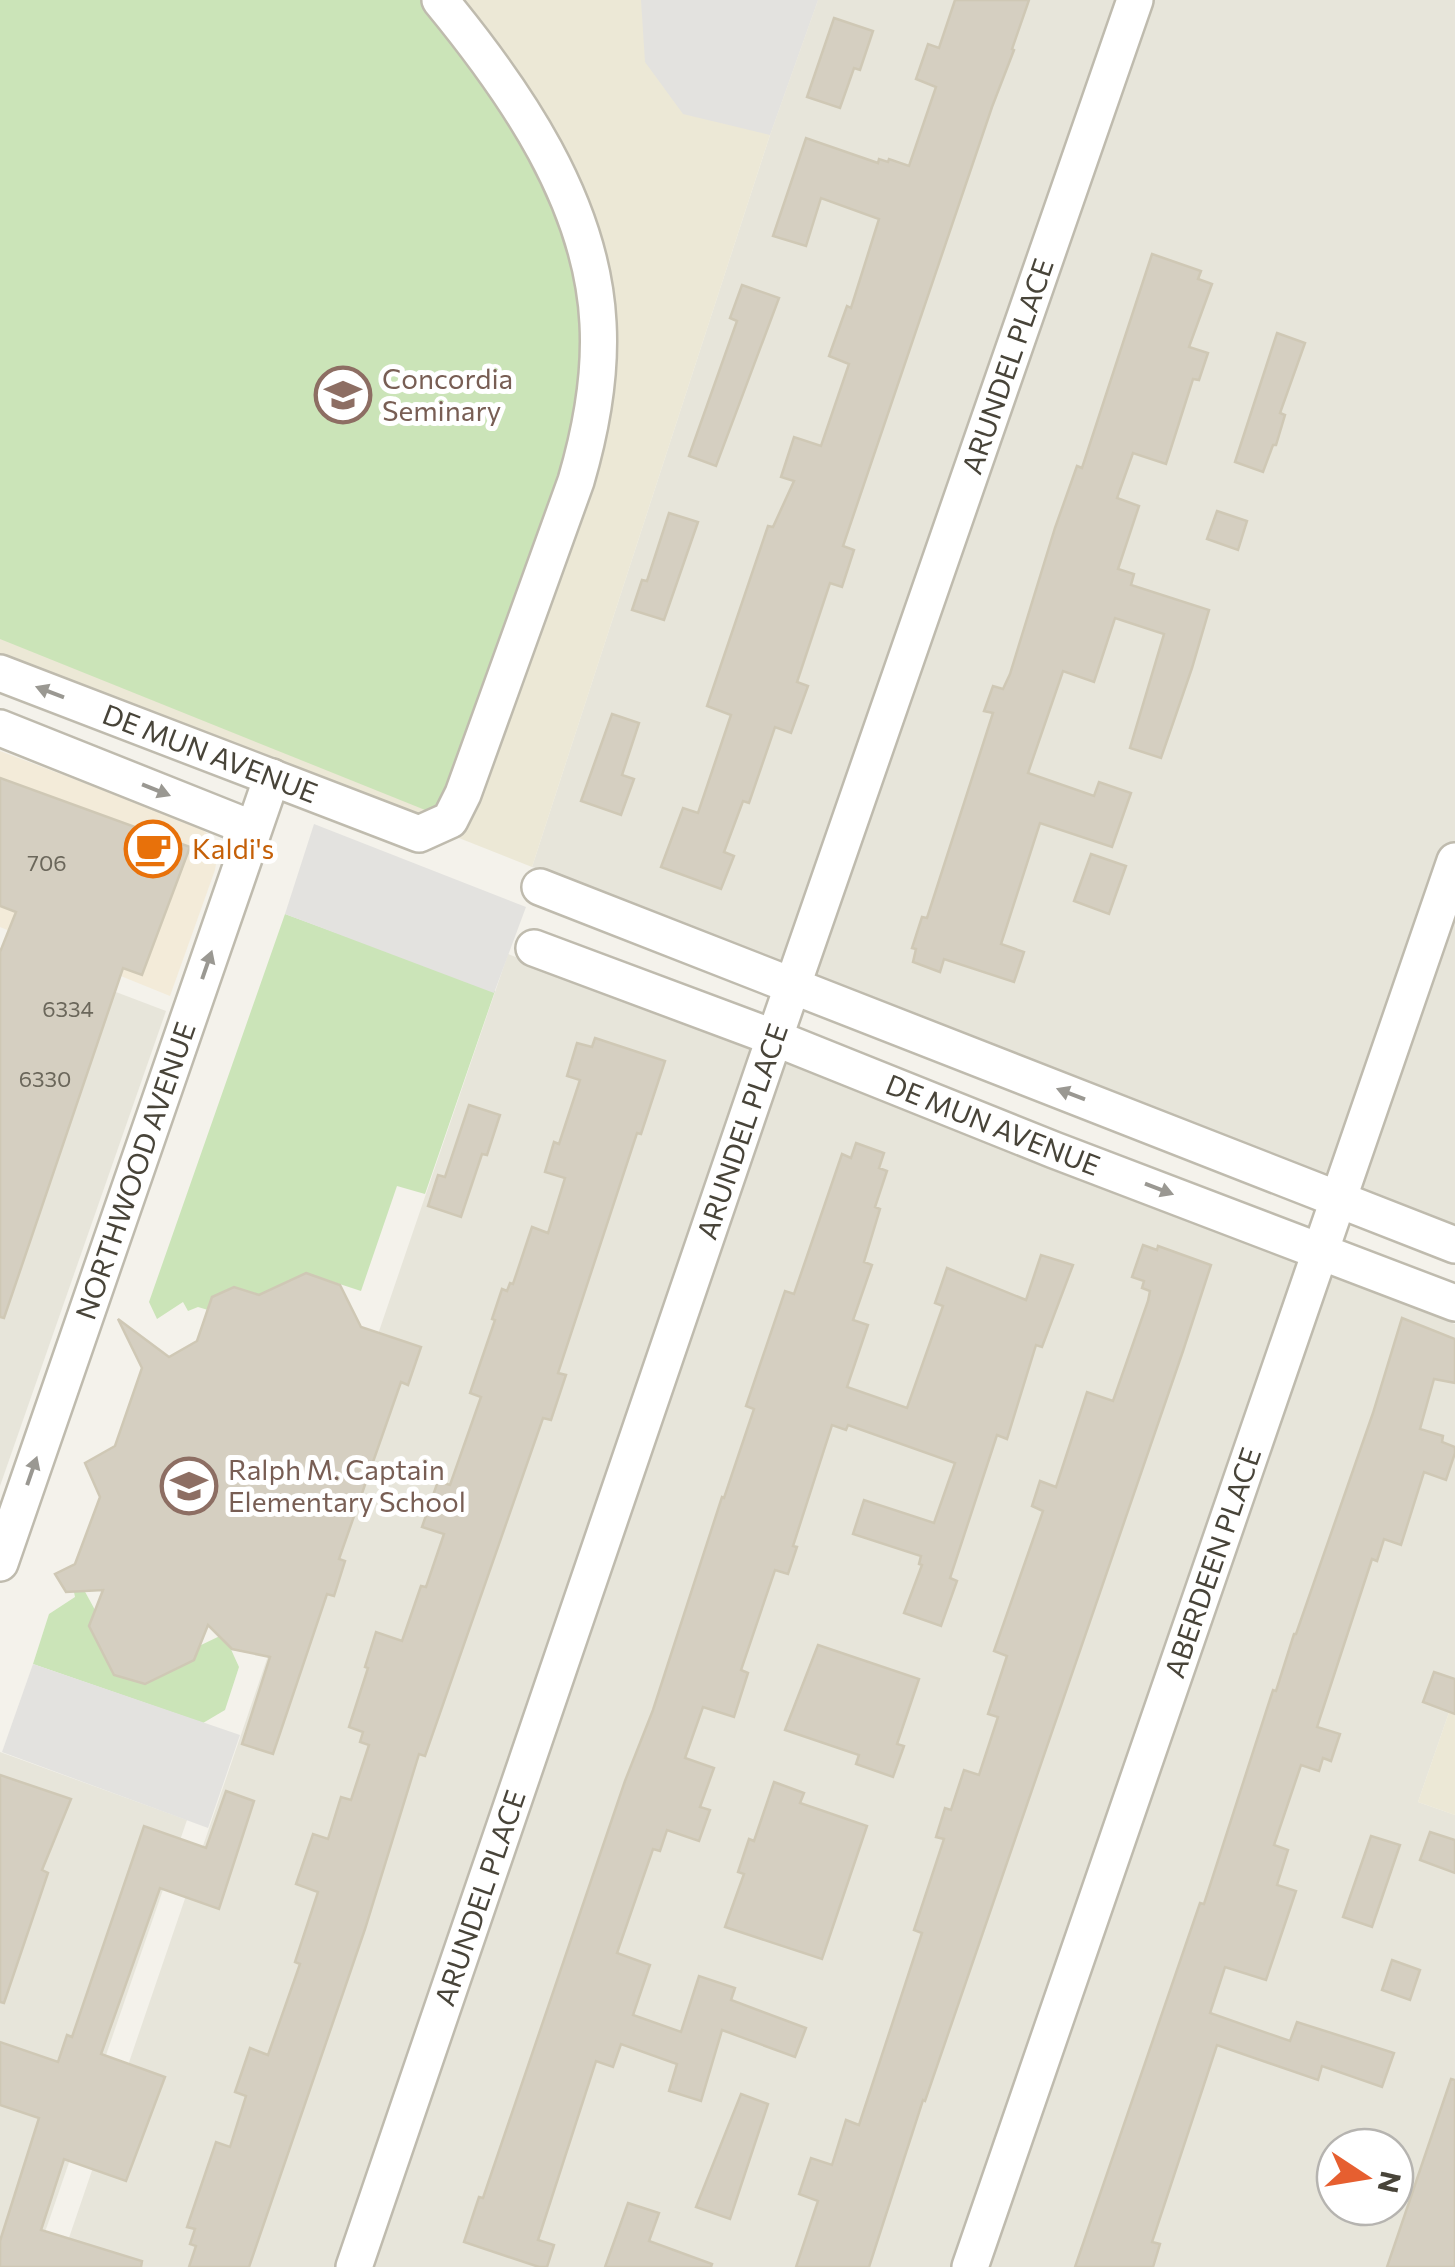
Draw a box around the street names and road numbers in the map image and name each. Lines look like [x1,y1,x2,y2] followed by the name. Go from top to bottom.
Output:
[954,254,1060,478] street label: ARUNDEL PLACE
[98,696,323,809] street label: DE MUN AVENUE
[68,1017,202,1324] street label: NORTHWOOD AVENUE
[689,1019,794,1243] street label: ARUNDEL PLACE
[881,1066,1105,1182] street label: DE MUN AVENUE
[1157,1443,1267,1682] street label: ABERDEEN PLACE
[427,1785,532,2010] street label: ARUNDEL PLACE

